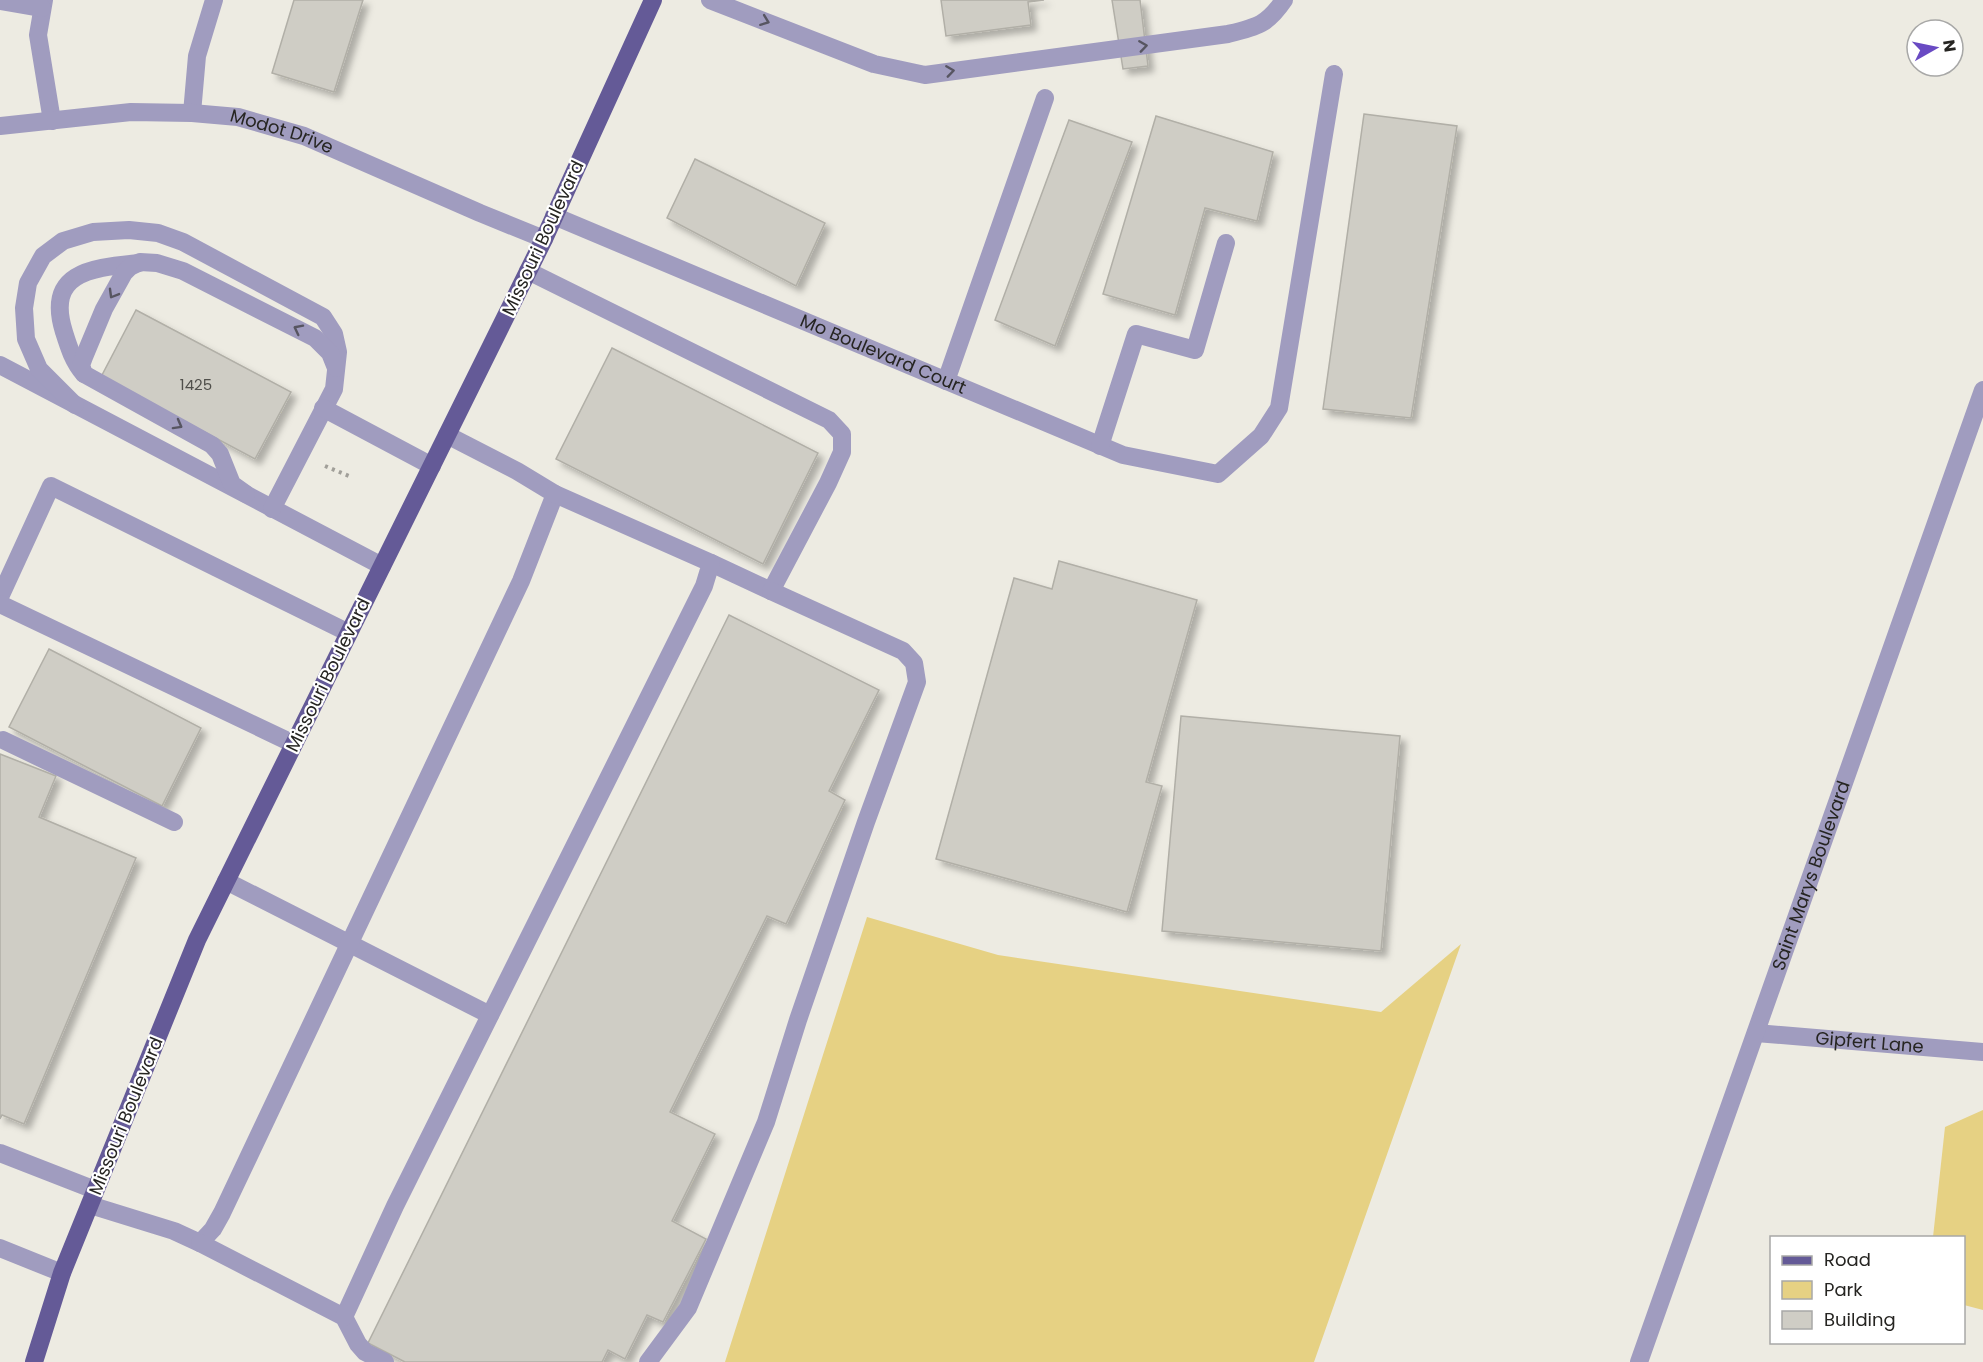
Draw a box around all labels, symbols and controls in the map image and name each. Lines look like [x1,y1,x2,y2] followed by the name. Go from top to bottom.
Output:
[758,14,769,26] one-way arrow
[1905,18,1965,78] north arrow
[1937,38,1962,53] text: N
[1139,40,1148,52] one-way arrow
[946,66,955,78] one-way arrow
[227,102,338,159] street label: Modot Drive
[496,156,589,319] street label: Missouri Boulevard
[108,288,120,298] one-way arrow
[797,308,970,400] street label: Mo Boulevard Court
[294,325,304,336] one-way arrow
[180,374,212,395] house number: 1425
[172,418,183,429] one-way arrow
[279,594,376,756] street label: Missouri Boulevard
[1766,777,1856,974] street label: Saint Marys Boulevard
[1815,1025,1925,1059] street label: Gipfert Lane
[82,1033,169,1199] street label: Missouri Boulevard
[1770,1236,1965,1344] legend
[1824,1247,1871,1272] text: Road
[1824,1277,1863,1302] text: Park
[1824,1307,1896,1332] text: Building

